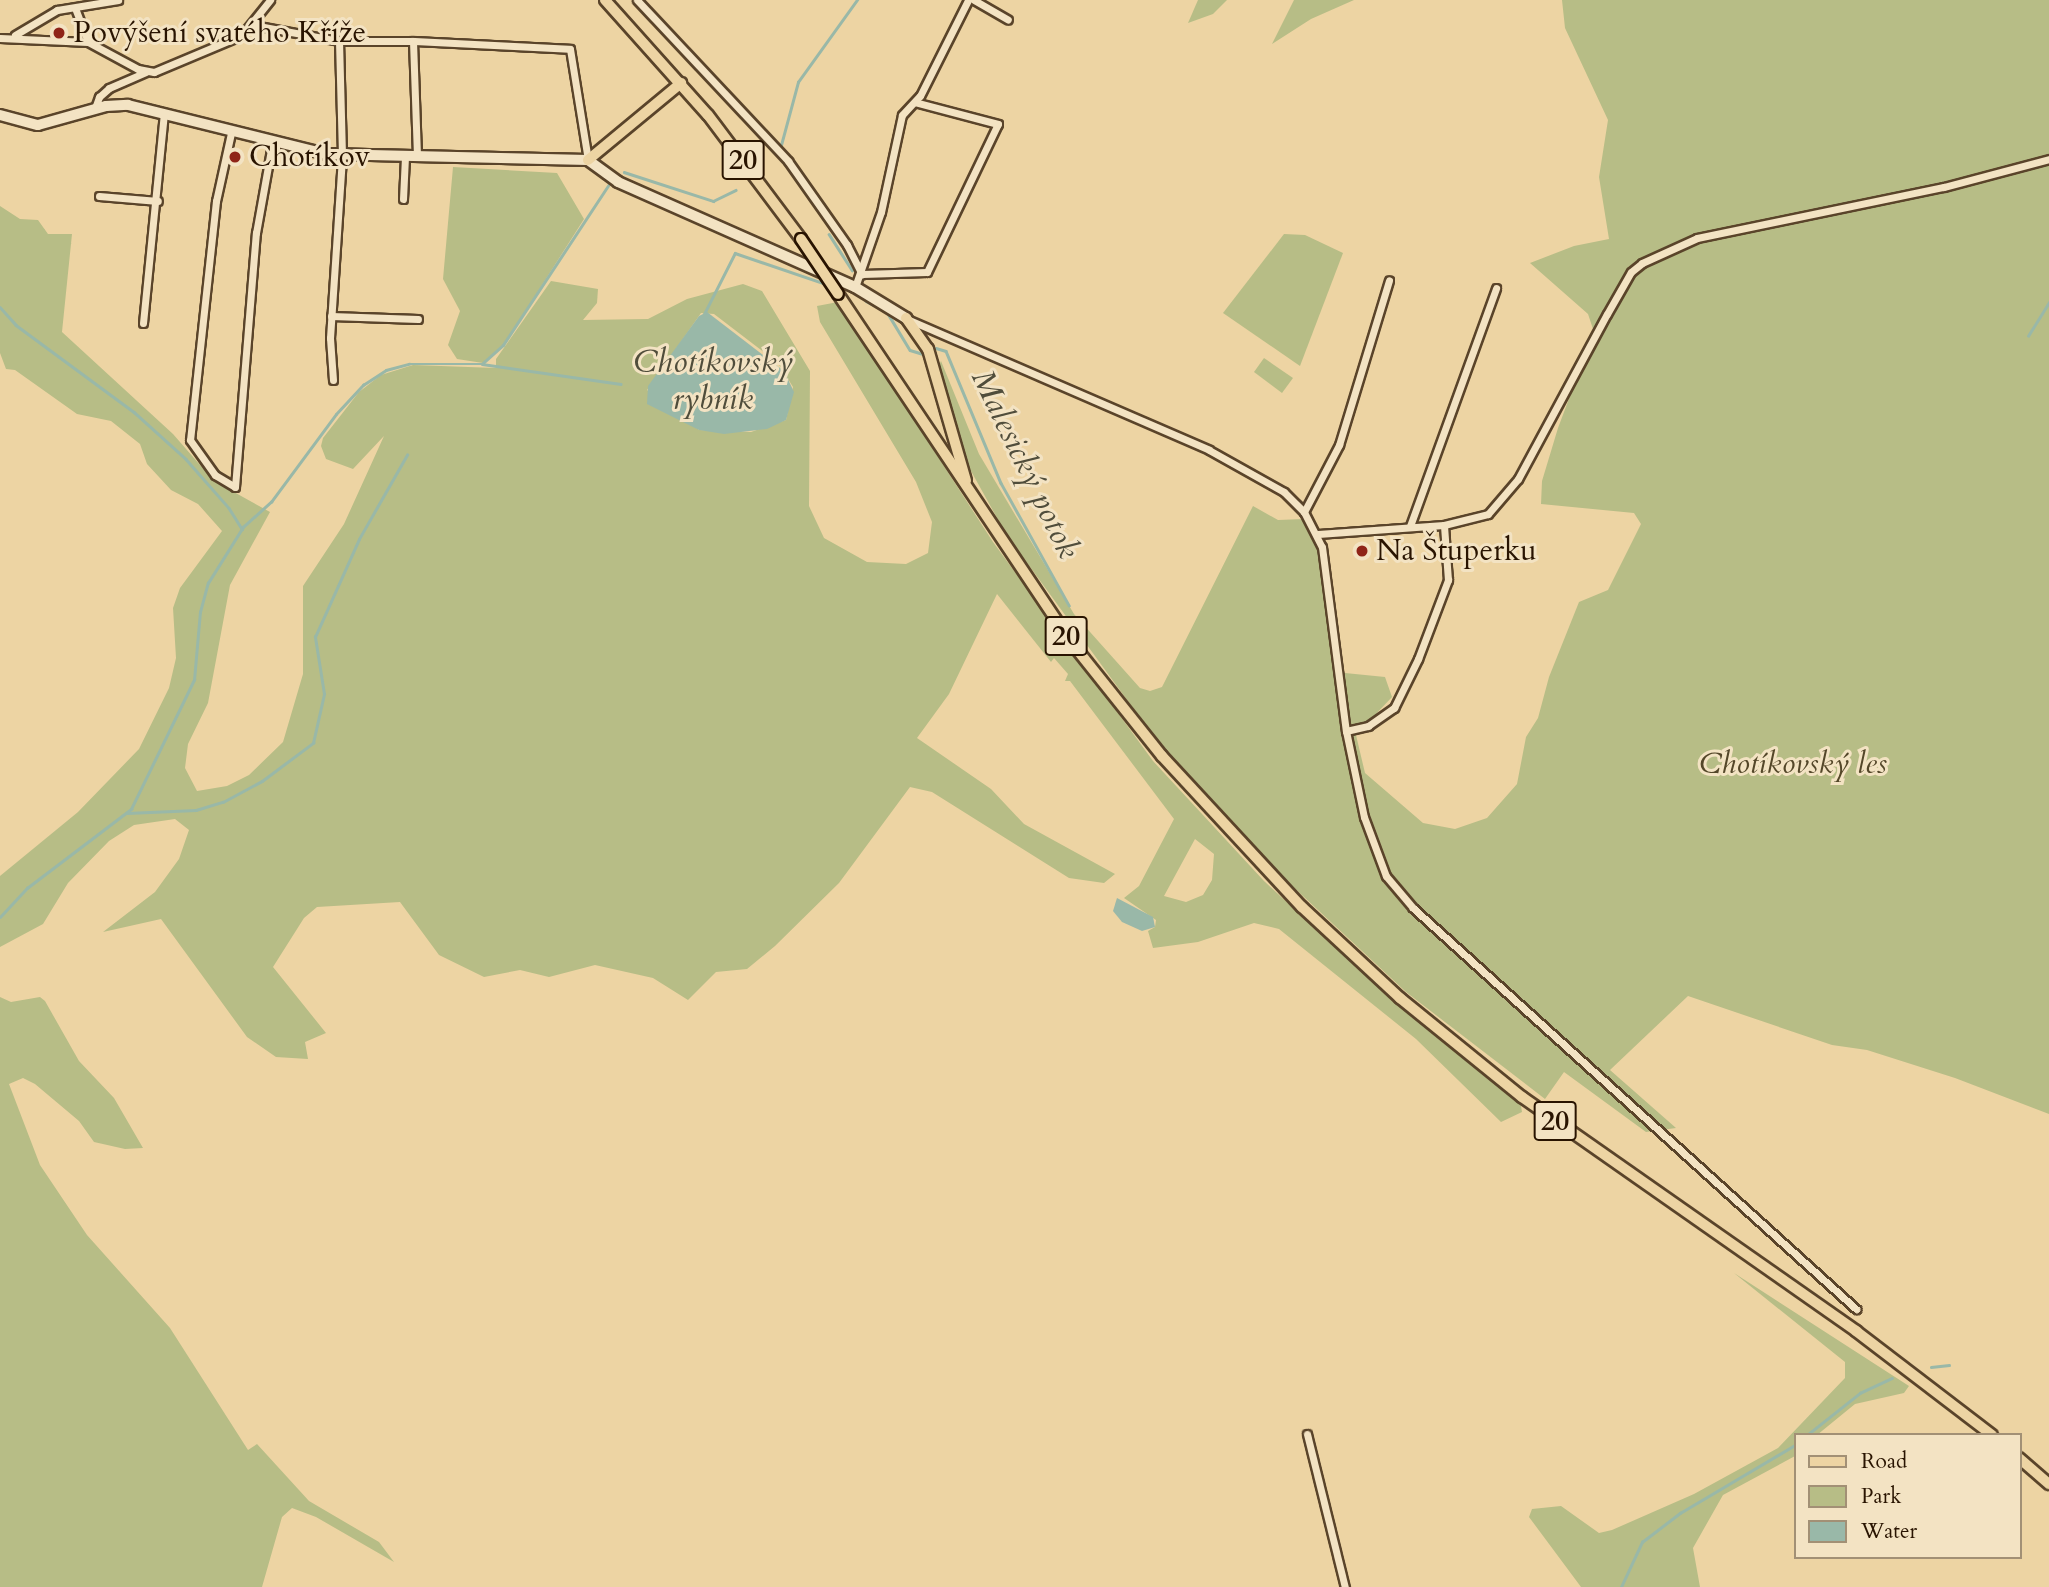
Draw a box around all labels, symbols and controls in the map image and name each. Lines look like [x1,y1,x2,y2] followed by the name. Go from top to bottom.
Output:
[73,15,366,51] place label: Povýšení svatého Kříže
[51,25,67,41] marker: Povýšení svatého Kříže
[720,136,766,184] road number: 20
[249,139,370,175] place label: Chotíkov
[227,149,243,165] marker: Chotíkov
[633,344,793,419] water label: Chotíkovský rybník
[963,363,1087,565] water label: Malesický potok
[1376,533,1537,569] place label: Na Štuperku
[1354,543,1370,559] marker: Na Štuperku
[1043,612,1089,660] road number: 20
[1699,746,1887,782] park label: Chotíkovský les
[1532,1096,1578,1146] road number: 20
[1794,1433,2021,1559] legend
[1861,1447,1907,1476] text: Road
[1861,1482,1901,1511] text: Park
[1861,1517,1917,1546] text: Water

